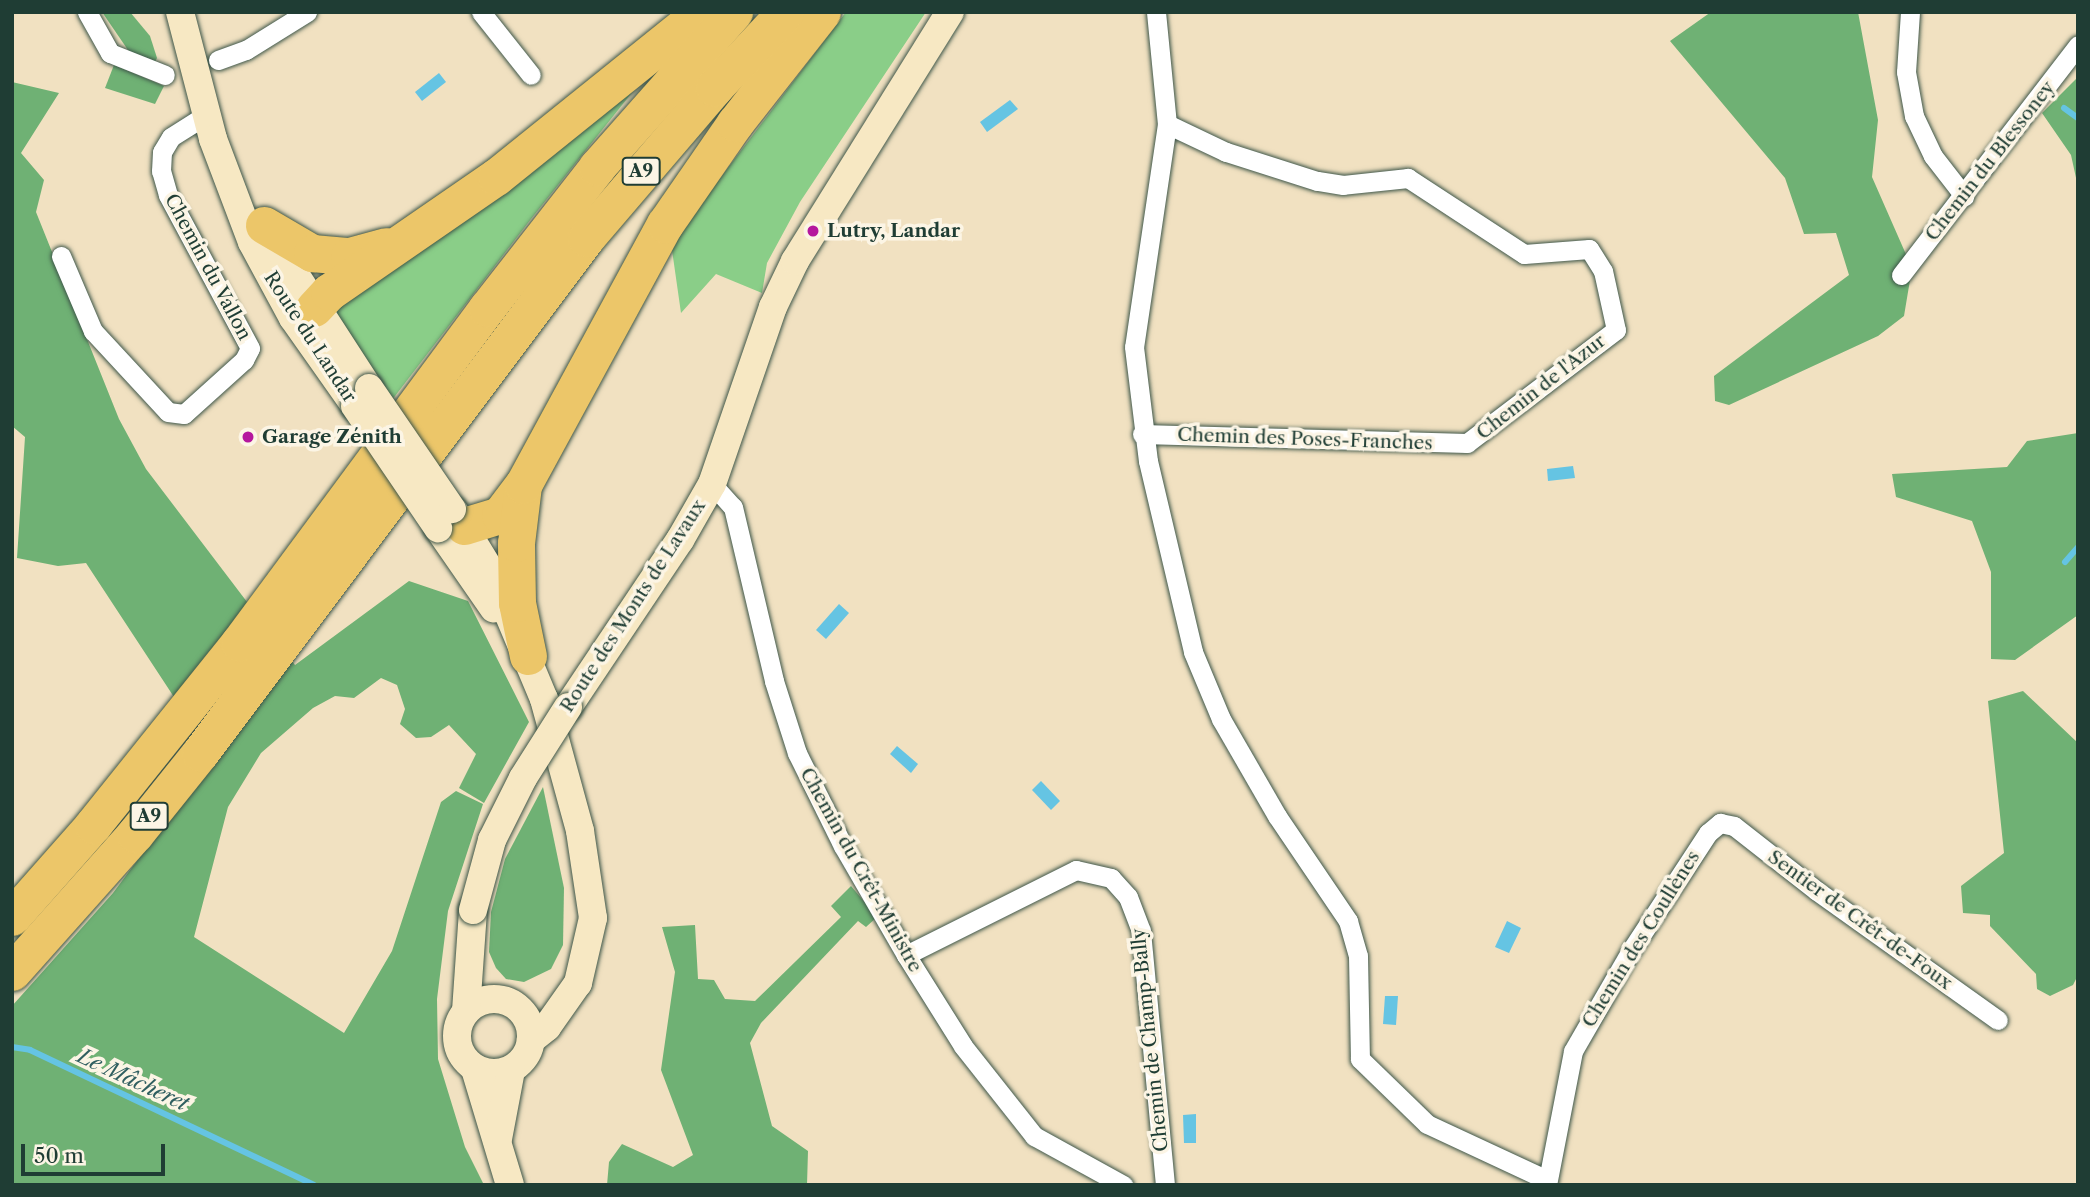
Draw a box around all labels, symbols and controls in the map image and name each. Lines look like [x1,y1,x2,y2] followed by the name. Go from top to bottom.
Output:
[1921,77,2059,245] street label: Chemin du Blessoney
[620,156,662,186] road number: A9
[160,190,256,344] street label: Chemin du Vallon
[827,220,960,242] place label: Lutry, Landar
[805,223,821,239] marker: Lutry, Landar
[259,267,361,407] street label: Route du Landar
[1472,330,1610,444] street label: Chemin de l'Azur
[1177,423,1433,455] street label: Chemin des Poses-Franches
[262,426,402,448] place label: Garage Zénith
[240,429,256,445] marker: Garage Zénith
[556,495,710,717] street label: Route des Monts de Lavaux
[795,764,927,976] street label: Chemin du Crêt-Ministre
[128,802,170,830] road number: A9
[1763,845,1957,995] street label: Sentier de Crêt-de-Foux
[1577,847,1705,1031] street label: Chemin des Coullènes
[1127,927,1173,1153] street label: Chemin de Champ-Bally
[74,1043,192,1117] water label: Le Mâcheret
[24,1130,168,1174] scale bar
[34,1143,84,1168] text: 50 m

